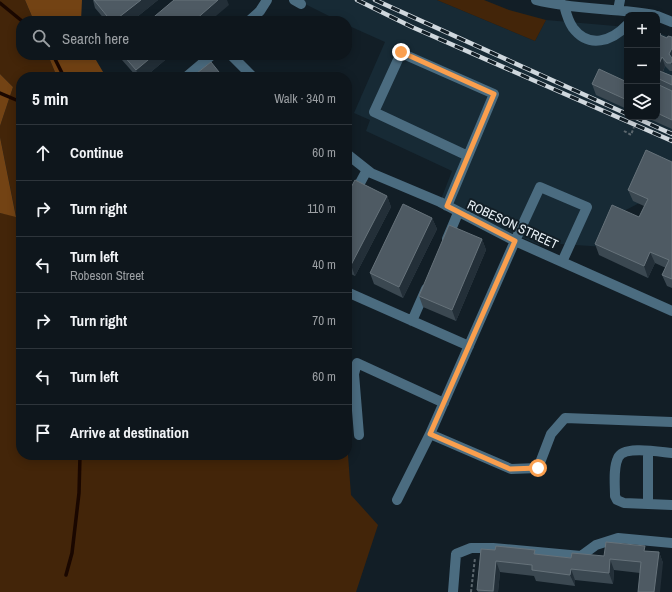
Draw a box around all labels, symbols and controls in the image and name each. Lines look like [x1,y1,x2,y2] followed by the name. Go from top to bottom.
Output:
[624,12,660,120] map controls
[624,12,660,48] button: +
[16,16,352,60] search box
[30,27,52,49] icon: search
[62,28,129,49] text: Search here
[392,43,410,61] route end
[624,48,660,84] button: −
[624,84,660,120] button: layers
[32,87,68,110] text: 5 min
[274,90,336,107] text: Walk · 340 m
[32,142,54,164] icon: ahead
[70,142,123,163] text: Continue
[312,144,336,161] text: 60 m
[465,196,561,253] street label: ROBESON STREET
[32,198,54,220] icon: right
[70,198,127,219] text: Turn right
[307,200,336,217] text: 110 m
[70,246,118,267] text: Turn left
[32,254,54,276] icon: left
[312,256,336,273] text: 40 m
[70,267,144,284] text: Robeson Street
[32,310,54,332] icon: right
[70,310,127,331] text: Turn right
[312,312,336,329] text: 70 m
[32,366,54,388] icon: left
[70,366,118,387] text: Turn left
[312,368,336,385] text: 60 m
[32,422,54,444] icon: arrive
[70,422,189,443] text: Arrive at destination
[529,459,547,477] route start

